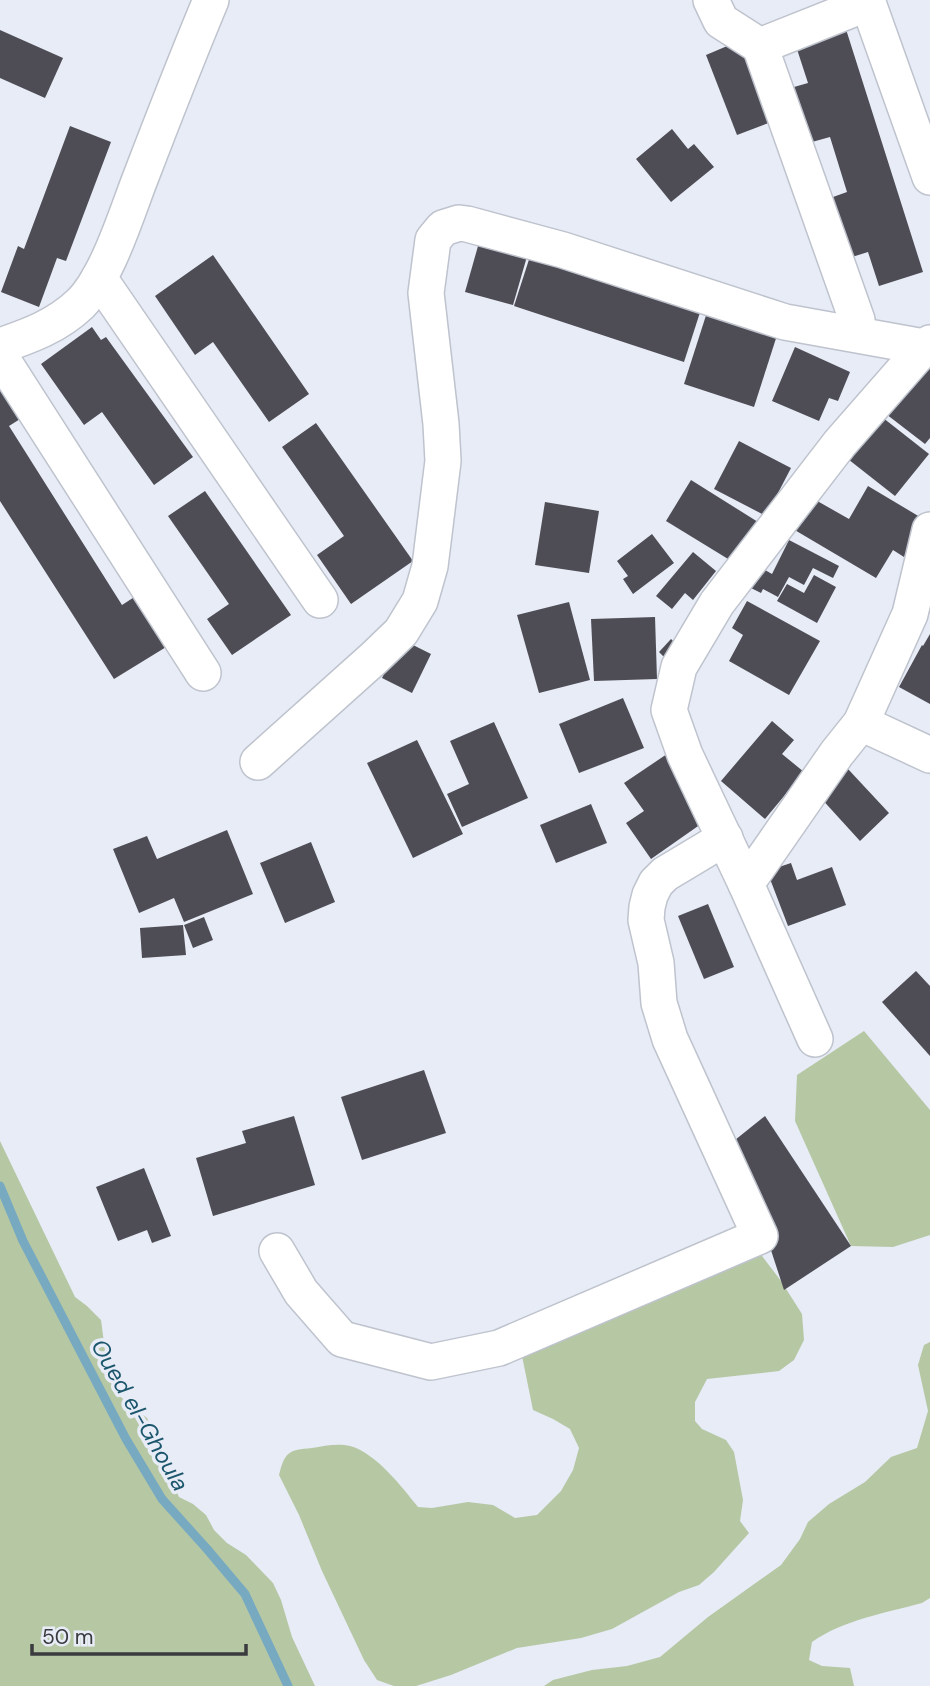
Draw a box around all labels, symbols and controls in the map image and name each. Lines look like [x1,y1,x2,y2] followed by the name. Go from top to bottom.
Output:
[84,1334,196,1496] water label: Oued el-Ghoula
[32,1612,245,1656] scale bar
[42,1623,93,1651] text: 50 m

